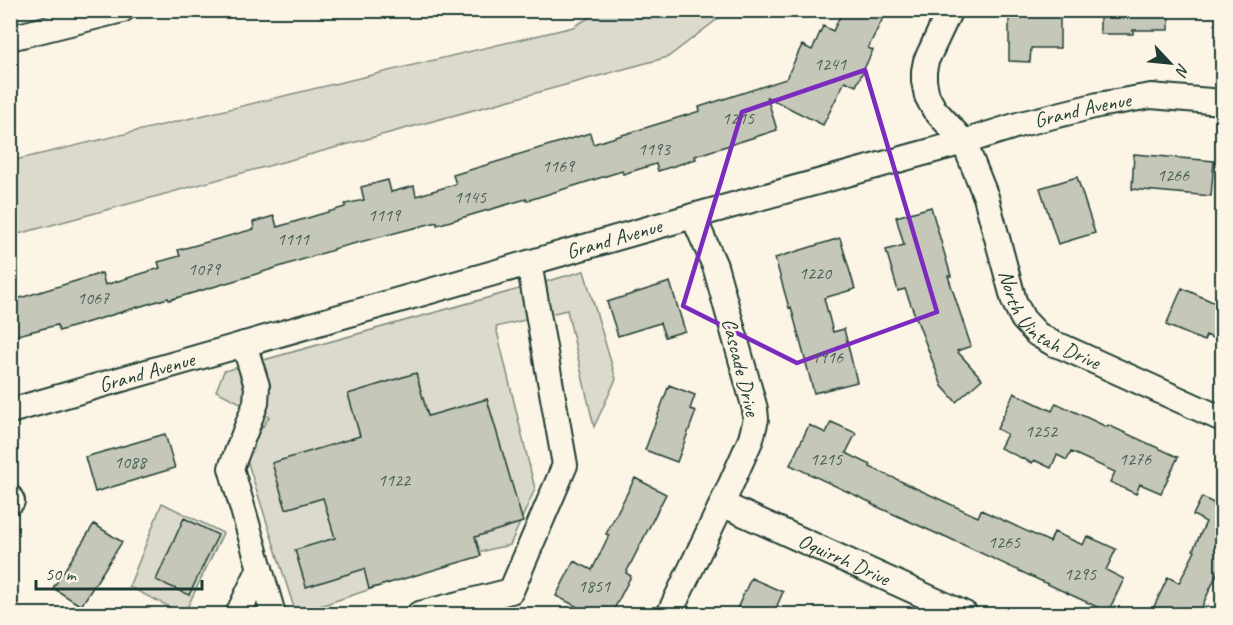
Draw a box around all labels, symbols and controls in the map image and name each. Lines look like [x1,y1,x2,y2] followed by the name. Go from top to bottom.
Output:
[1140,33,1200,93] north arrow
[814,53,847,75] house number: 1241
[1170,60,1194,81] text: N
[1031,86,1135,133] street label: Grand Avenue
[722,107,755,129] house number: 1215
[638,138,672,160] house number: 1193
[542,155,576,177] house number: 1169
[1157,164,1190,186] house number: 1266
[454,186,487,208] house number: 1145
[368,204,402,226] house number: 1119
[563,212,667,265] street label: Grand Avenue
[277,228,310,250] house number: 1111
[188,258,222,280] house number: 1079
[799,262,833,284] house number: 1220
[993,267,1105,376] street label: North Uintah Drive
[77,287,110,309] house number: 1067
[716,315,766,420] street label: Cascade Drive
[96,345,199,398] street label: Grand Avenue
[811,346,844,368] house number: 1916
[1025,420,1059,442] house number: 1252
[810,448,843,470] house number: 1215
[1119,448,1152,470] house number: 1276
[114,451,148,473] house number: 1088
[378,469,412,491] house number: 1122
[794,527,895,592] street label: Oquirrh Drive
[988,531,1021,553] house number: 1265
[36,553,202,591] scale bar
[45,563,78,585] text: 50 m
[1064,563,1097,585] house number: 1295
[578,575,611,597] house number: 1851

